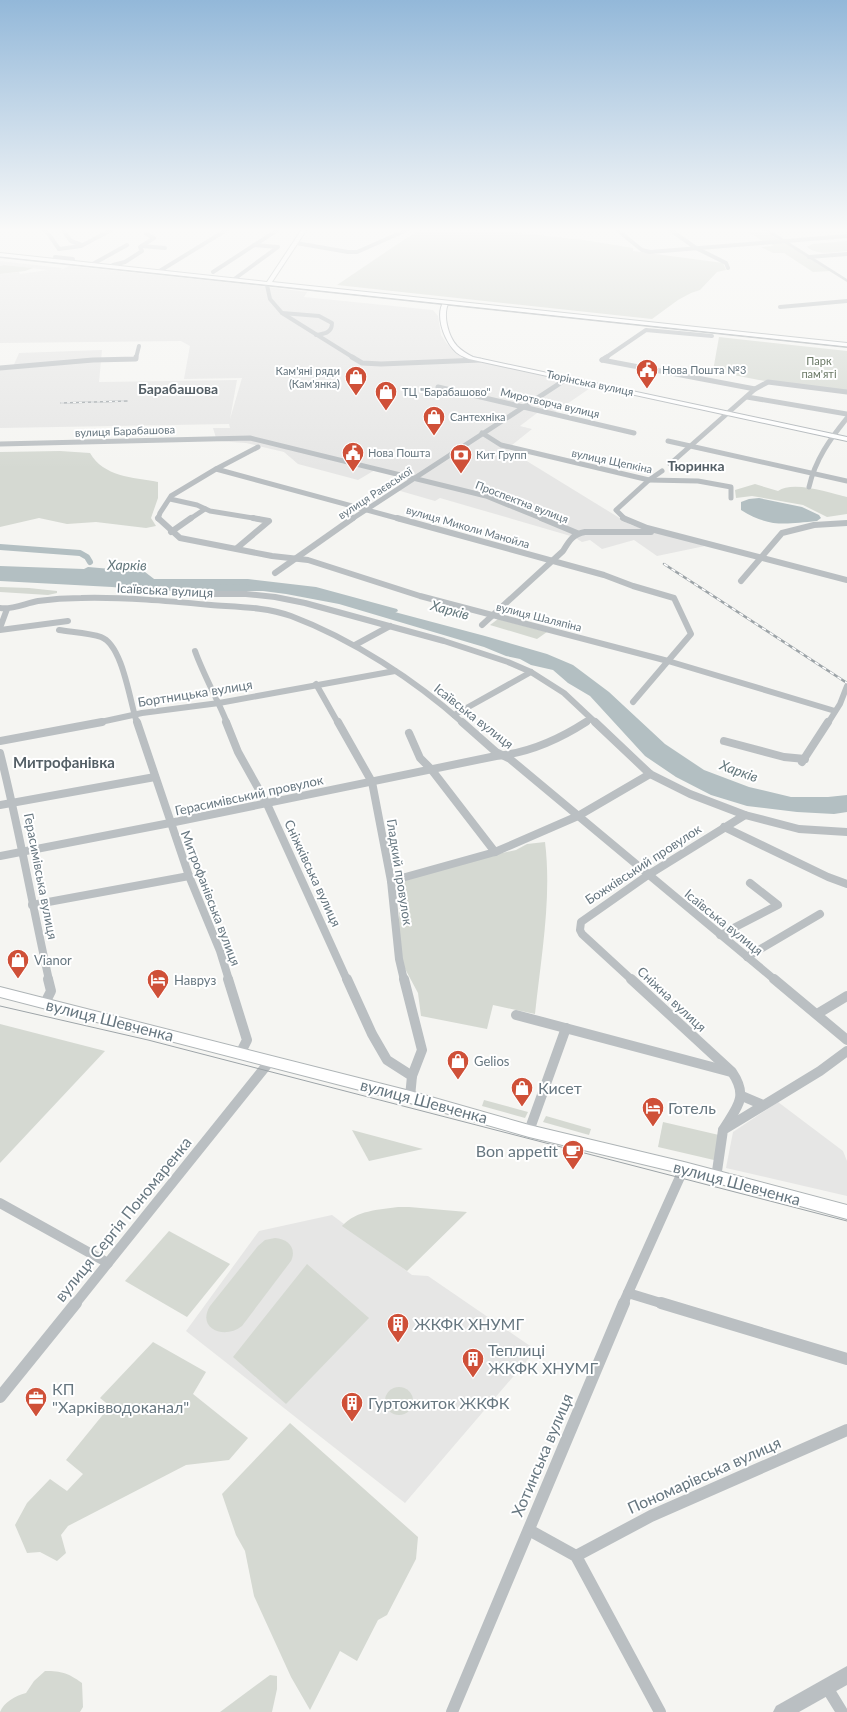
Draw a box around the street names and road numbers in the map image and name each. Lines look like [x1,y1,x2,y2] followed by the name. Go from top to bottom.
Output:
[545,367,635,398] street label: Тюрінська вулиця
[499,385,601,420] street label: Миротворча вулиця
[75,422,175,439] street label: вулиця Барабашова
[571,446,654,475] street label: вулиця Щепкіна
[335,464,414,521] street label: вулиця Раєвської
[474,478,571,525] street label: Проспектна вулиця
[405,503,531,550] street label: вулиця Миколи Манойла
[116,579,214,601] street label: Ісаївська вулиця
[495,600,583,633] street label: вулиця Шаляпіна
[136,676,254,710] street label: Бортницька вулиця
[431,680,517,752] street label: Ісаївська вулиця
[173,771,325,819] street label: Герасимівський провулок
[21,811,61,941] street label: Герасимівська вулиця
[281,817,345,929] street label: Сніжківська вулиця
[384,818,416,927] street label: Гладкий провулок
[582,820,704,908] street label: Божківський провулок
[178,828,244,968] street label: Митрофанівська вулиця
[682,885,766,959] street label: Ісаївська вулиця
[634,963,710,1035] street label: Сніжна вулиця
[44,994,176,1045] street label: вулиця Шевченка
[359,1074,490,1127] street label: вулиця Шевченка
[50,1133,195,1305] street label: вулиця Сергія Пономаренка
[672,1156,803,1209] street label: вулиця Шевченка
[507,1390,576,1519] street label: Хотинська вулиця
[624,1432,783,1517] street label: Пономарівська вулиця

